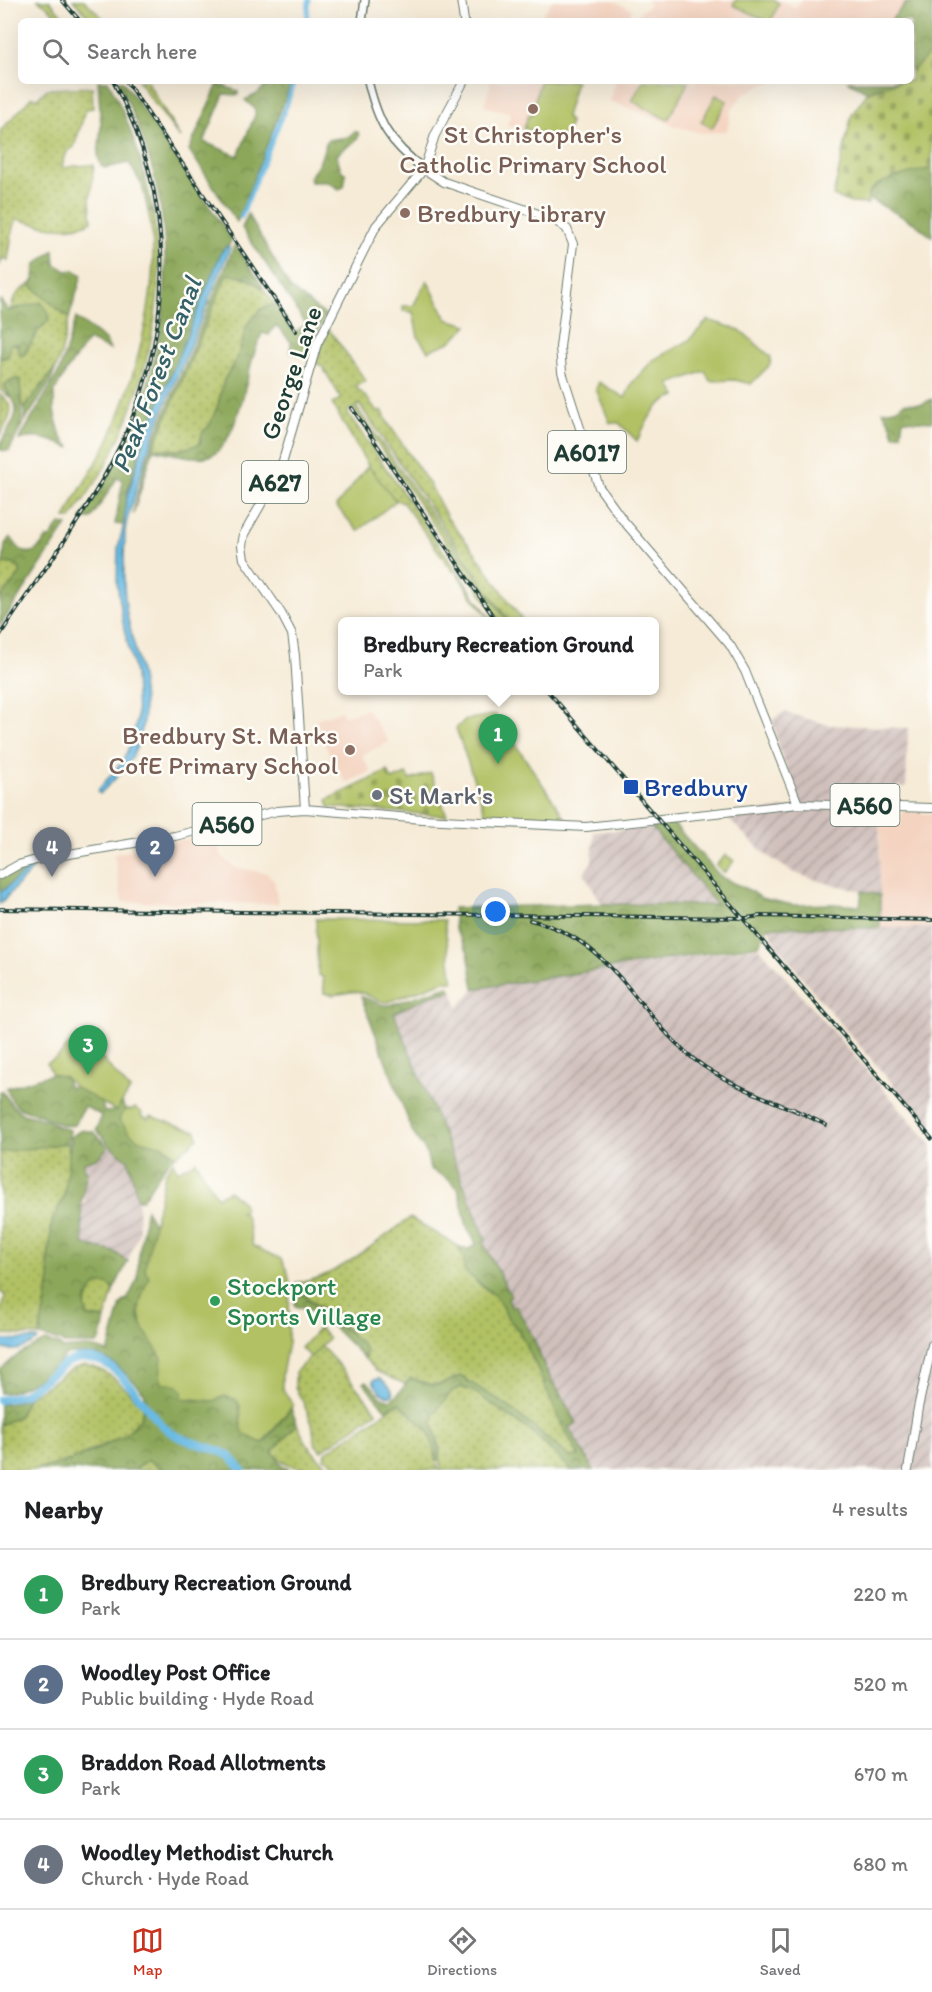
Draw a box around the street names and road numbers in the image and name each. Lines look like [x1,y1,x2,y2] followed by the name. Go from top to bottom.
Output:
[253,302,329,444] street label: George Lane
[548,431,626,473] road number: A6017
[242,461,308,503] road number: A627
[830,784,900,826] road number: A560
[192,803,262,845] road number: A560

